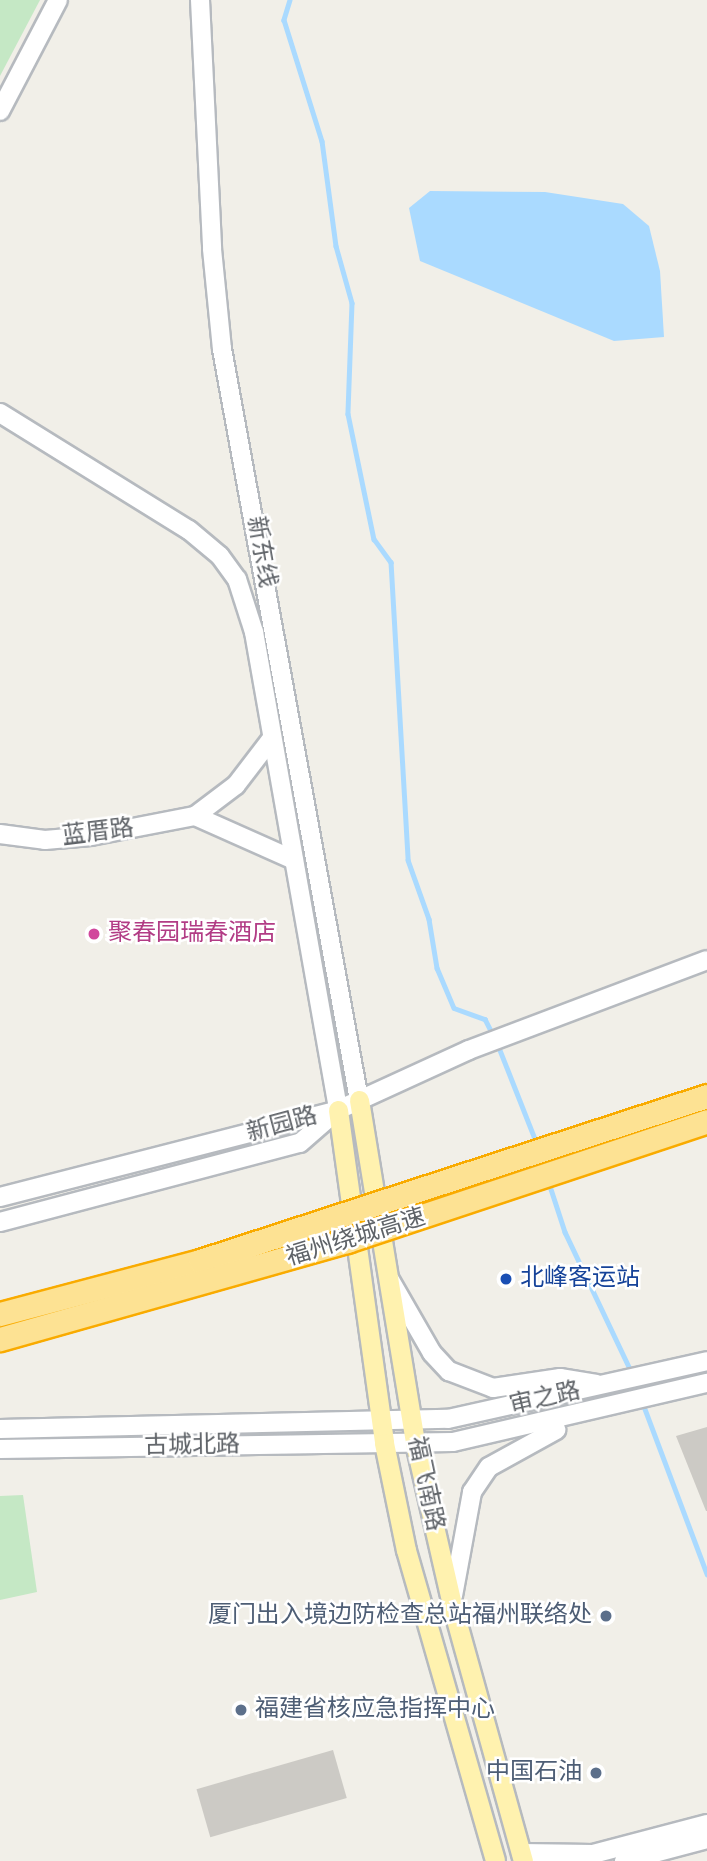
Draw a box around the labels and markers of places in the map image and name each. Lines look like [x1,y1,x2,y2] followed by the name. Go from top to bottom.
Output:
[108,920,276,948] place label: 聚春园瑞春酒店
[86,926,102,942] marker: 聚春园瑞春酒店
[520,1265,640,1293] place label: 北峰客运站
[498,1271,514,1287] marker: 北峰客运站
[208,1602,592,1630] place label: 厦门出入境边防检查总站福州联络处
[598,1608,614,1624] marker: 厦门出入境边防检查总站福州联络处
[255,1696,495,1724] place label: 福建省核应急指挥中心
[233,1702,249,1718] marker: 福建省核应急指挥中心
[486,1759,582,1787] place label: 中国石油
[588,1765,604,1781] marker: 中国石油

